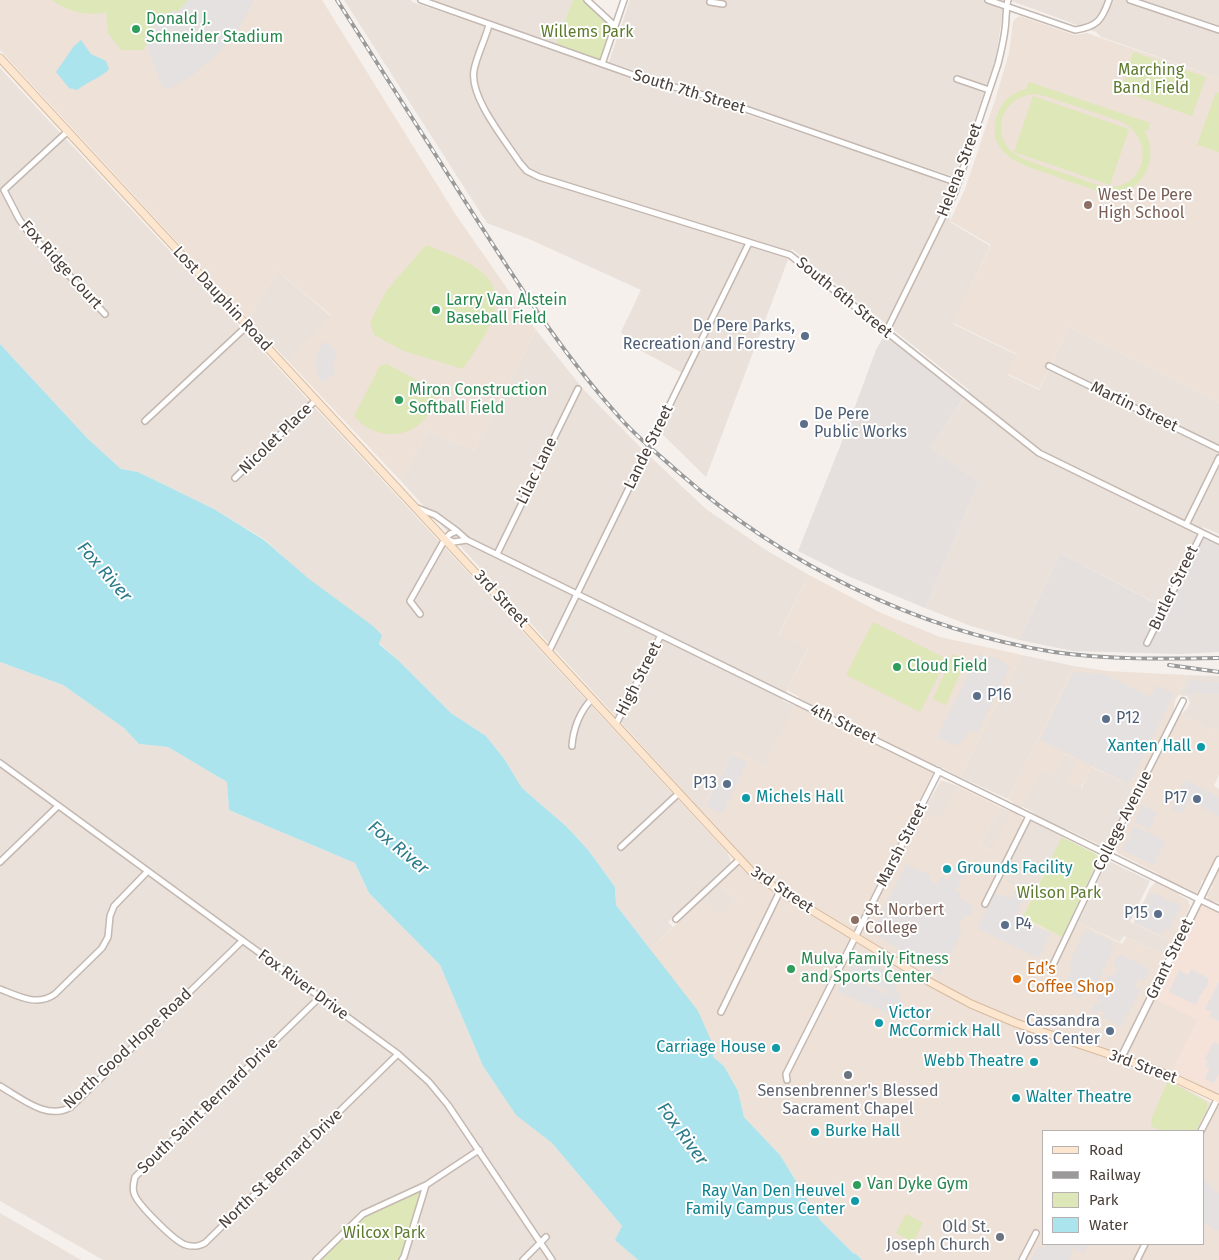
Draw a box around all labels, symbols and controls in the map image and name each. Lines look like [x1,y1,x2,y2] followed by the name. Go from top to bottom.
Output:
[146,10,283,48] place label: Donald J. Schneider Stadium
[130,23,142,35] marker: Donald J. Schneider Stadium
[541,23,633,43] park label: Willems Park
[1113,61,1189,99] park label: Marching Band Field
[630,66,748,118] street label: South 7th Street
[933,121,987,219] street label: Helena Street
[1098,186,1192,224] place label: West De Pere High School
[1082,199,1094,211] marker: West De Pere High School
[16,217,106,313] street label: Fox Ridge Court
[168,243,276,355] street label: Lost Dauphin Road
[792,253,896,343] street label: South 6th Street
[446,291,567,329] place label: Larry Van Alstein Baseball Field
[430,304,442,316] marker: Larry Van Alstein Baseball Field
[623,317,795,355] place label: De Pere Parks, Recreation and Forestry
[799,330,811,342] marker: De Pere Parks, Recreation and Forestry
[1087,378,1181,436] street label: Martin Street
[409,381,547,419] place label: Miron Construction Softball Field
[393,394,405,406] marker: Miron Construction Softball Field
[236,399,316,479] street label: Nicolet Place
[620,402,678,492] street label: Lande Street
[814,405,907,443] place label: De Pere Public Works
[798,418,810,430] marker: De Pere Public Works
[513,434,561,508] street label: Lilac Lane
[72,538,136,606] water label: Fox River
[1145,543,1203,633] street label: Butler Street
[470,567,532,631] street label: 3rd Street
[612,639,666,719] street label: High Street
[907,657,988,677] place label: Cloud Field
[891,661,903,673] marker: Cloud Field
[987,686,1012,706] place label: P16
[971,690,983,702] marker: P16
[807,700,879,748] street label: 4th Street
[1116,709,1140,729] place label: P12
[1100,713,1112,725] marker: P12
[1108,737,1191,757] place label: Xanten Hall
[1195,741,1207,753] marker: Xanten Hall
[1089,768,1157,874] street label: College Avenue
[693,774,717,794] place label: P13
[721,778,733,790] marker: P13
[756,788,844,808] place label: Michels Hall
[1164,789,1187,809] place label: P17
[740,792,752,804] marker: Michels Hall
[1191,793,1203,805] marker: P17
[873,800,931,890] street label: Marsh Street
[363,817,433,879] water label: Fox River
[957,859,1073,879] place label: Grounds Facility
[747,862,817,918] street label: 3rd Street
[941,863,953,875] marker: Grounds Facility
[1017,884,1101,904] park label: Wilson Park
[865,901,944,939] place label: St. Norbert College
[1124,904,1148,924] place label: P15
[1152,908,1164,920] marker: P15
[849,914,861,926] marker: St. Norbert College
[1015,915,1032,935] place label: P4
[1142,916,1198,1002] street label: Grant Street
[999,919,1011,931] marker: P4
[254,946,352,1024] street label: Fox River Drive
[801,950,949,988] place label: Mulva Family Fitness and Sports Center
[1027,960,1114,998] place label: Ed’s Coffee Shop
[785,963,797,975] marker: Mulva Family Fitness and Sports Center
[1011,973,1023,985] marker: Ed’s Coffee Shop
[60,985,196,1113] street label: North Good Hope Road
[889,1004,1000,1042] place label: Victor McCormick Hall
[1016,1012,1100,1050] place label: Cassandra Voss Center
[873,1017,885,1029] marker: Victor McCormick Hall
[1104,1025,1116,1037] marker: Cassandra Voss Center
[134,1034,282,1178] street label: South Saint Bernard Drive
[656,1038,766,1058] place label: Carriage House
[770,1042,782,1054] marker: Carriage House
[1106,1046,1180,1088] street label: 3rd Street
[924,1052,1024,1072] place label: Webb Theatre
[1028,1056,1040,1068] marker: Webb Theatre
[842,1069,854,1081] marker: Sensenbrenner's Blessed Sacrament Chapel
[757,1082,939,1120] place label: Sensenbrenner's Blessed Sacrament Chapel
[1026,1088,1132,1108] place label: Walter Theatre
[1010,1092,1022,1104] marker: Walter Theatre
[652,1098,712,1170] water label: Fox River
[215,1105,347,1233] street label: North St Bernard Drive
[825,1122,900,1142] place label: Burke Hall
[809,1126,821,1138] marker: Burke Hall
[1042,1130,1204,1245] legend
[1089,1141,1124,1159] text: Road
[1089,1166,1141,1184] text: Railway
[867,1175,968,1195] place label: Van Dyke Gym
[851,1179,863,1191] marker: Van Dyke Gym
[686,1182,845,1220] place label: Ray Van Den Heuvel Family Campus Center
[1089,1191,1119,1209] text: Park
[849,1195,861,1207] marker: Ray Van Den Heuvel Family Campus Center
[1089,1216,1128,1234] text: Water
[886,1218,990,1256] place label: Old St. Joseph Church
[343,1224,425,1244] park label: Wilcox Park
[994,1231,1006,1243] marker: Old St. Joseph Church

